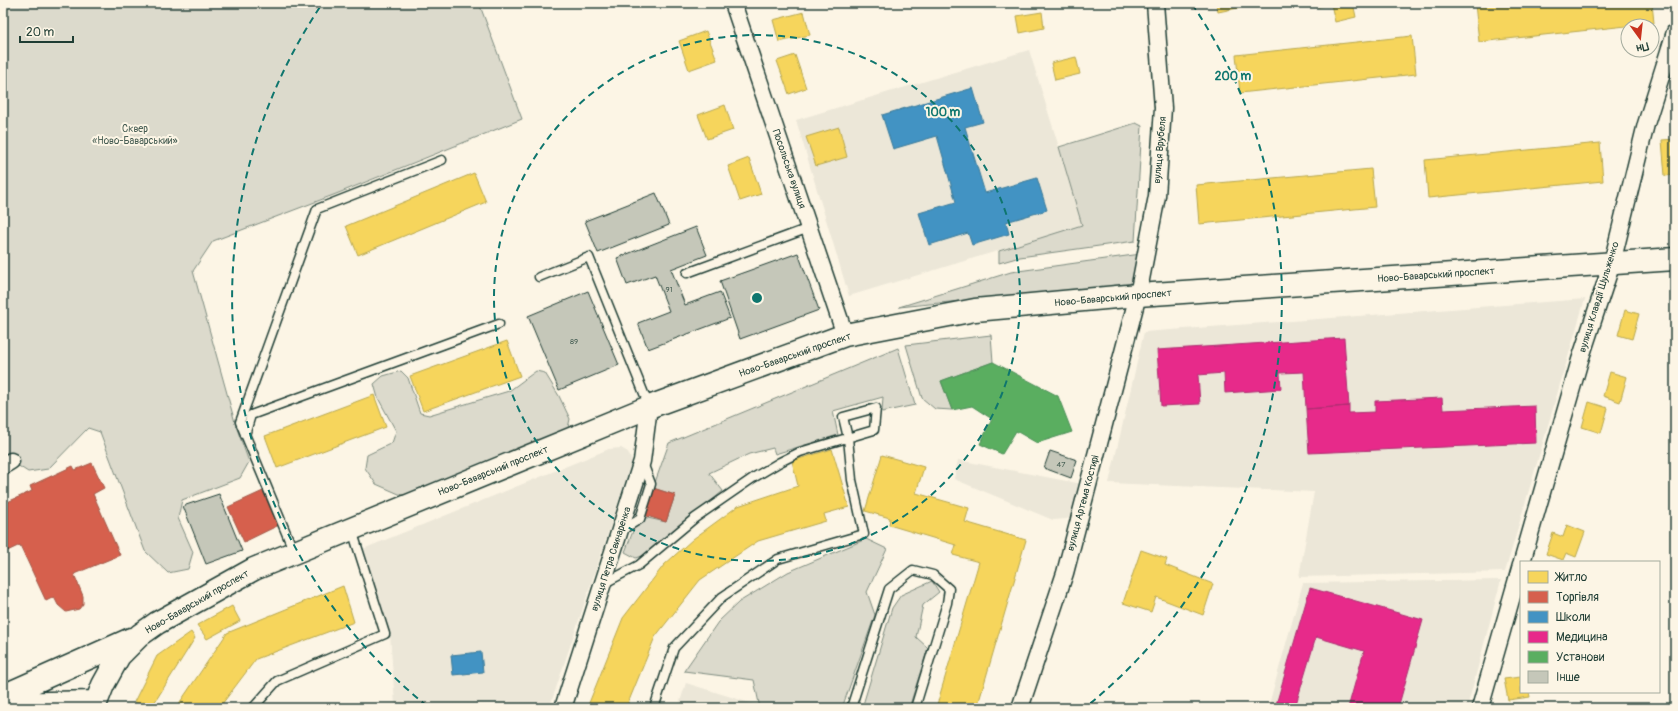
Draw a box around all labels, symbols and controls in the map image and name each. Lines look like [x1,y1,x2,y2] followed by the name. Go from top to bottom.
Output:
[20,18,73,44] scale bar
[1620,18,1660,58] north arrow
[26,25,55,40] text: 20 m
[1634,39,1650,55] text: Пн
[1215,69,1252,84] text: 200 m
[926,105,961,120] text: 100 m
[1151,116,1169,184] street label: вулиця Врубеля
[92,123,178,147] park label: Сквер «Ново-Баварський»
[770,128,808,211] street label: Посольська вулиця
[1576,240,1622,354] street label: вулиця Клавдії Шульженко
[1377,265,1495,285] street label: Ново-Баварський проспект
[665,285,673,294] house number: 91
[1054,287,1172,309] street label: Ново-Баварський проспект
[750,291,764,305] centre of rings
[737,330,853,380] street label: Ново-Баварський проспект
[570,337,578,346] house number: 89
[436,443,550,499] street label: Ново-Баварський проспект
[1064,454,1102,552] street label: вулиця Артема Костирі
[1057,460,1066,469] house number: 47
[588,505,634,613] street label: вулиця Петра Свинаренка
[1520,561,1660,693] legend
[143,567,251,637] street label: Ново-Баварський проспект
[1554,570,1588,585] text: Житло
[1556,590,1599,605] text: Торгівля
[1556,610,1591,625] text: Школи
[1556,630,1608,645] text: Медицина
[1556,650,1605,665] text: Установи
[1556,670,1580,685] text: Інше

